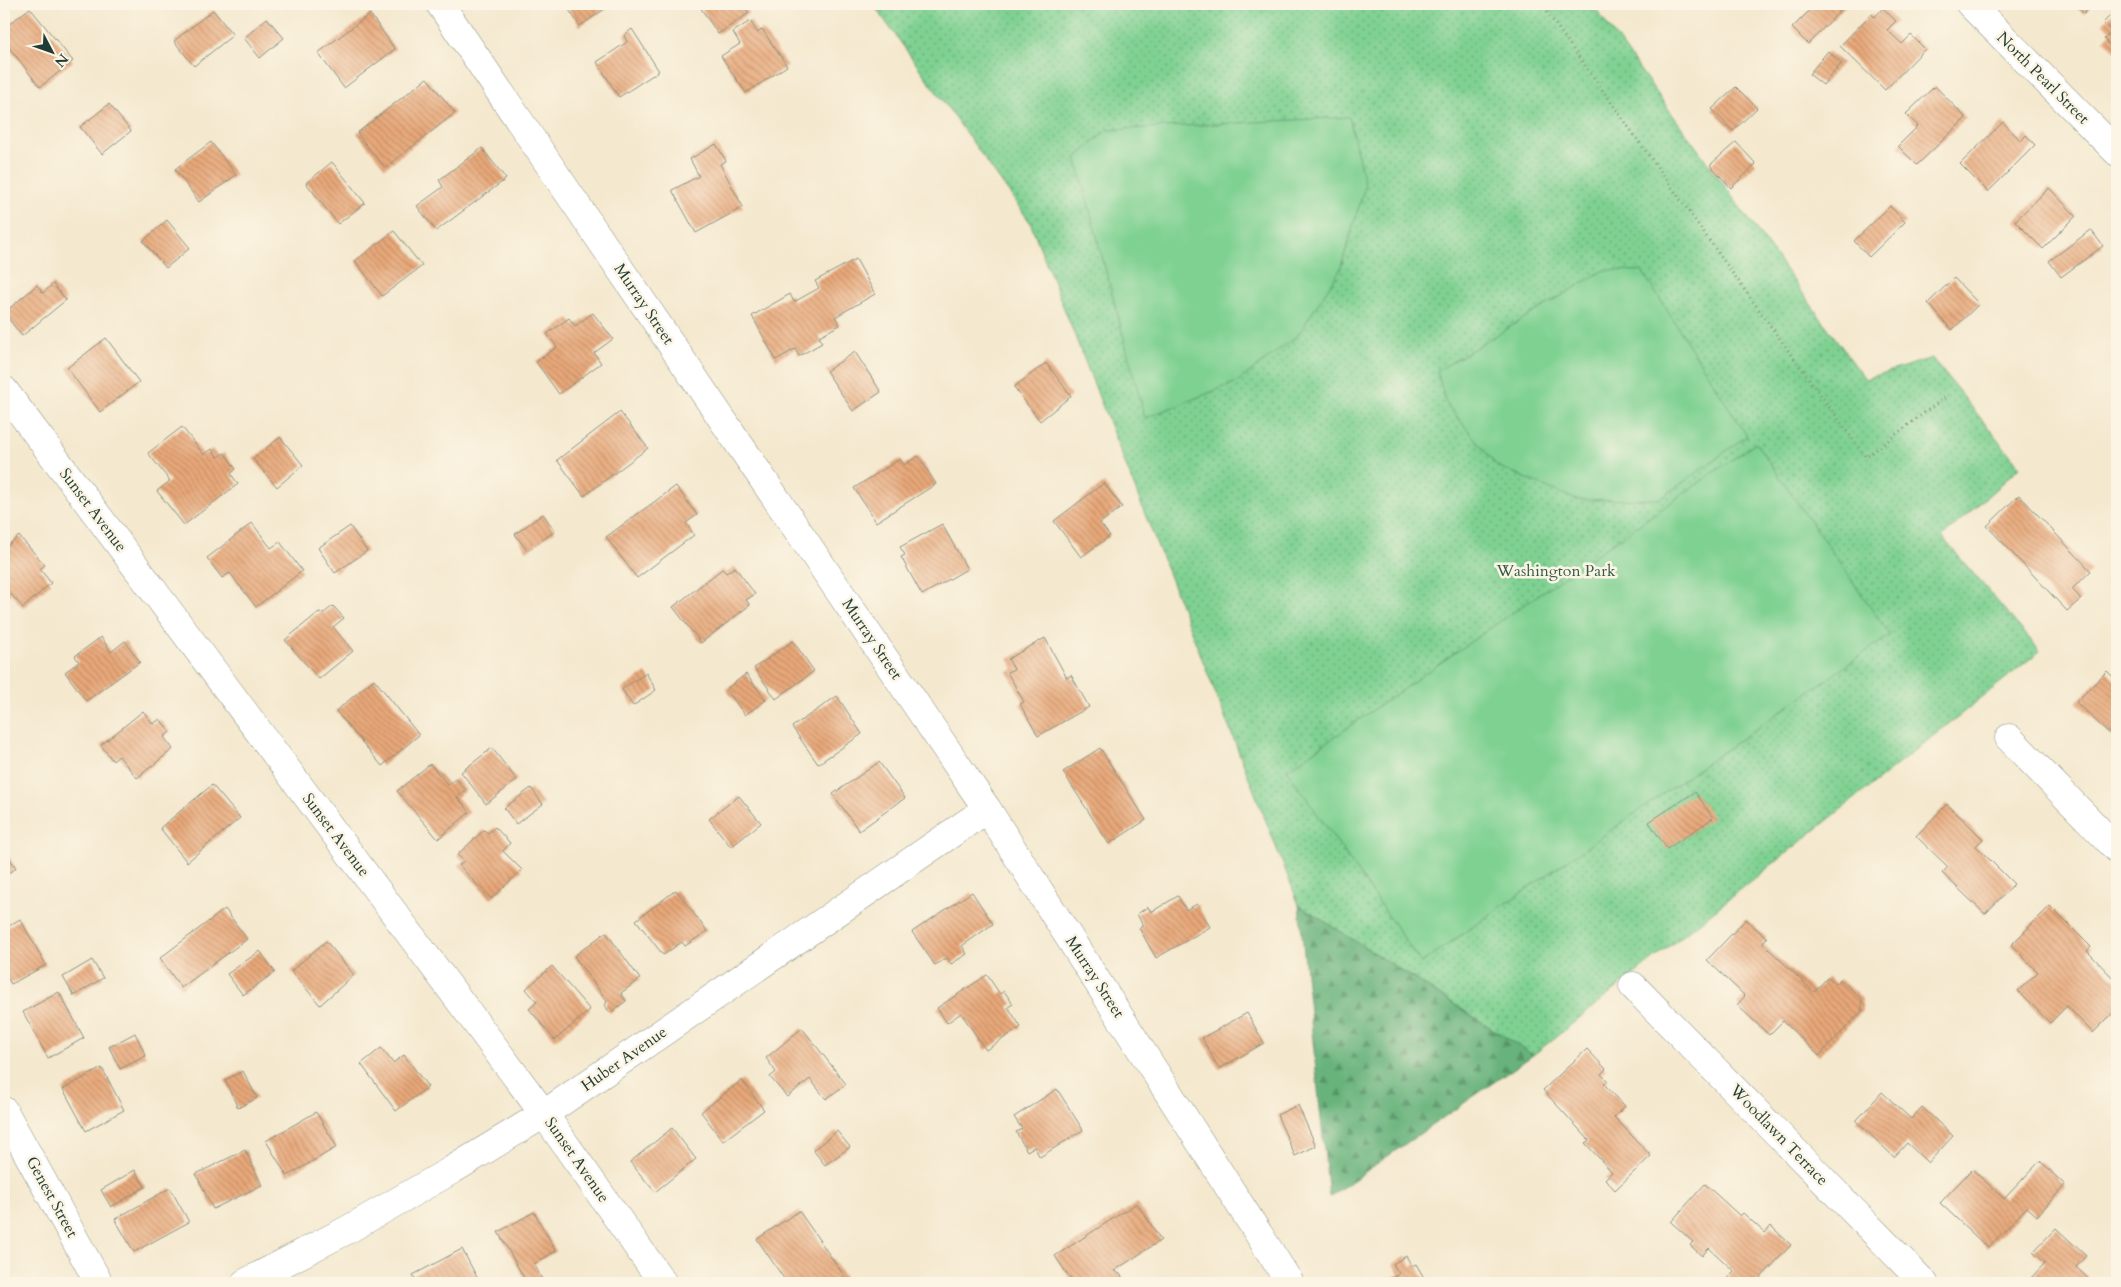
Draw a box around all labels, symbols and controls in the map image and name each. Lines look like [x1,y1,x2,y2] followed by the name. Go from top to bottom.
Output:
[1992,27,2094,129] street label: North Pearl Street
[28,28,78,78] north arrow
[50,49,73,71] text: N
[609,259,679,349] street label: Murray Street
[54,464,132,556] street label: Sunset Avenue
[1495,560,1616,582] park label: Washington Park
[837,594,907,684] street label: Murray Street
[297,789,375,881] street label: Sunset Avenue
[1060,932,1130,1022] street label: Murray Street
[577,1021,671,1097] street label: Huber Avenue
[1724,1079,1833,1190] street label: Woodlawn Terrace
[539,1113,615,1207] street label: Sunset Avenue
[21,1153,83,1241] street label: Genest Street

